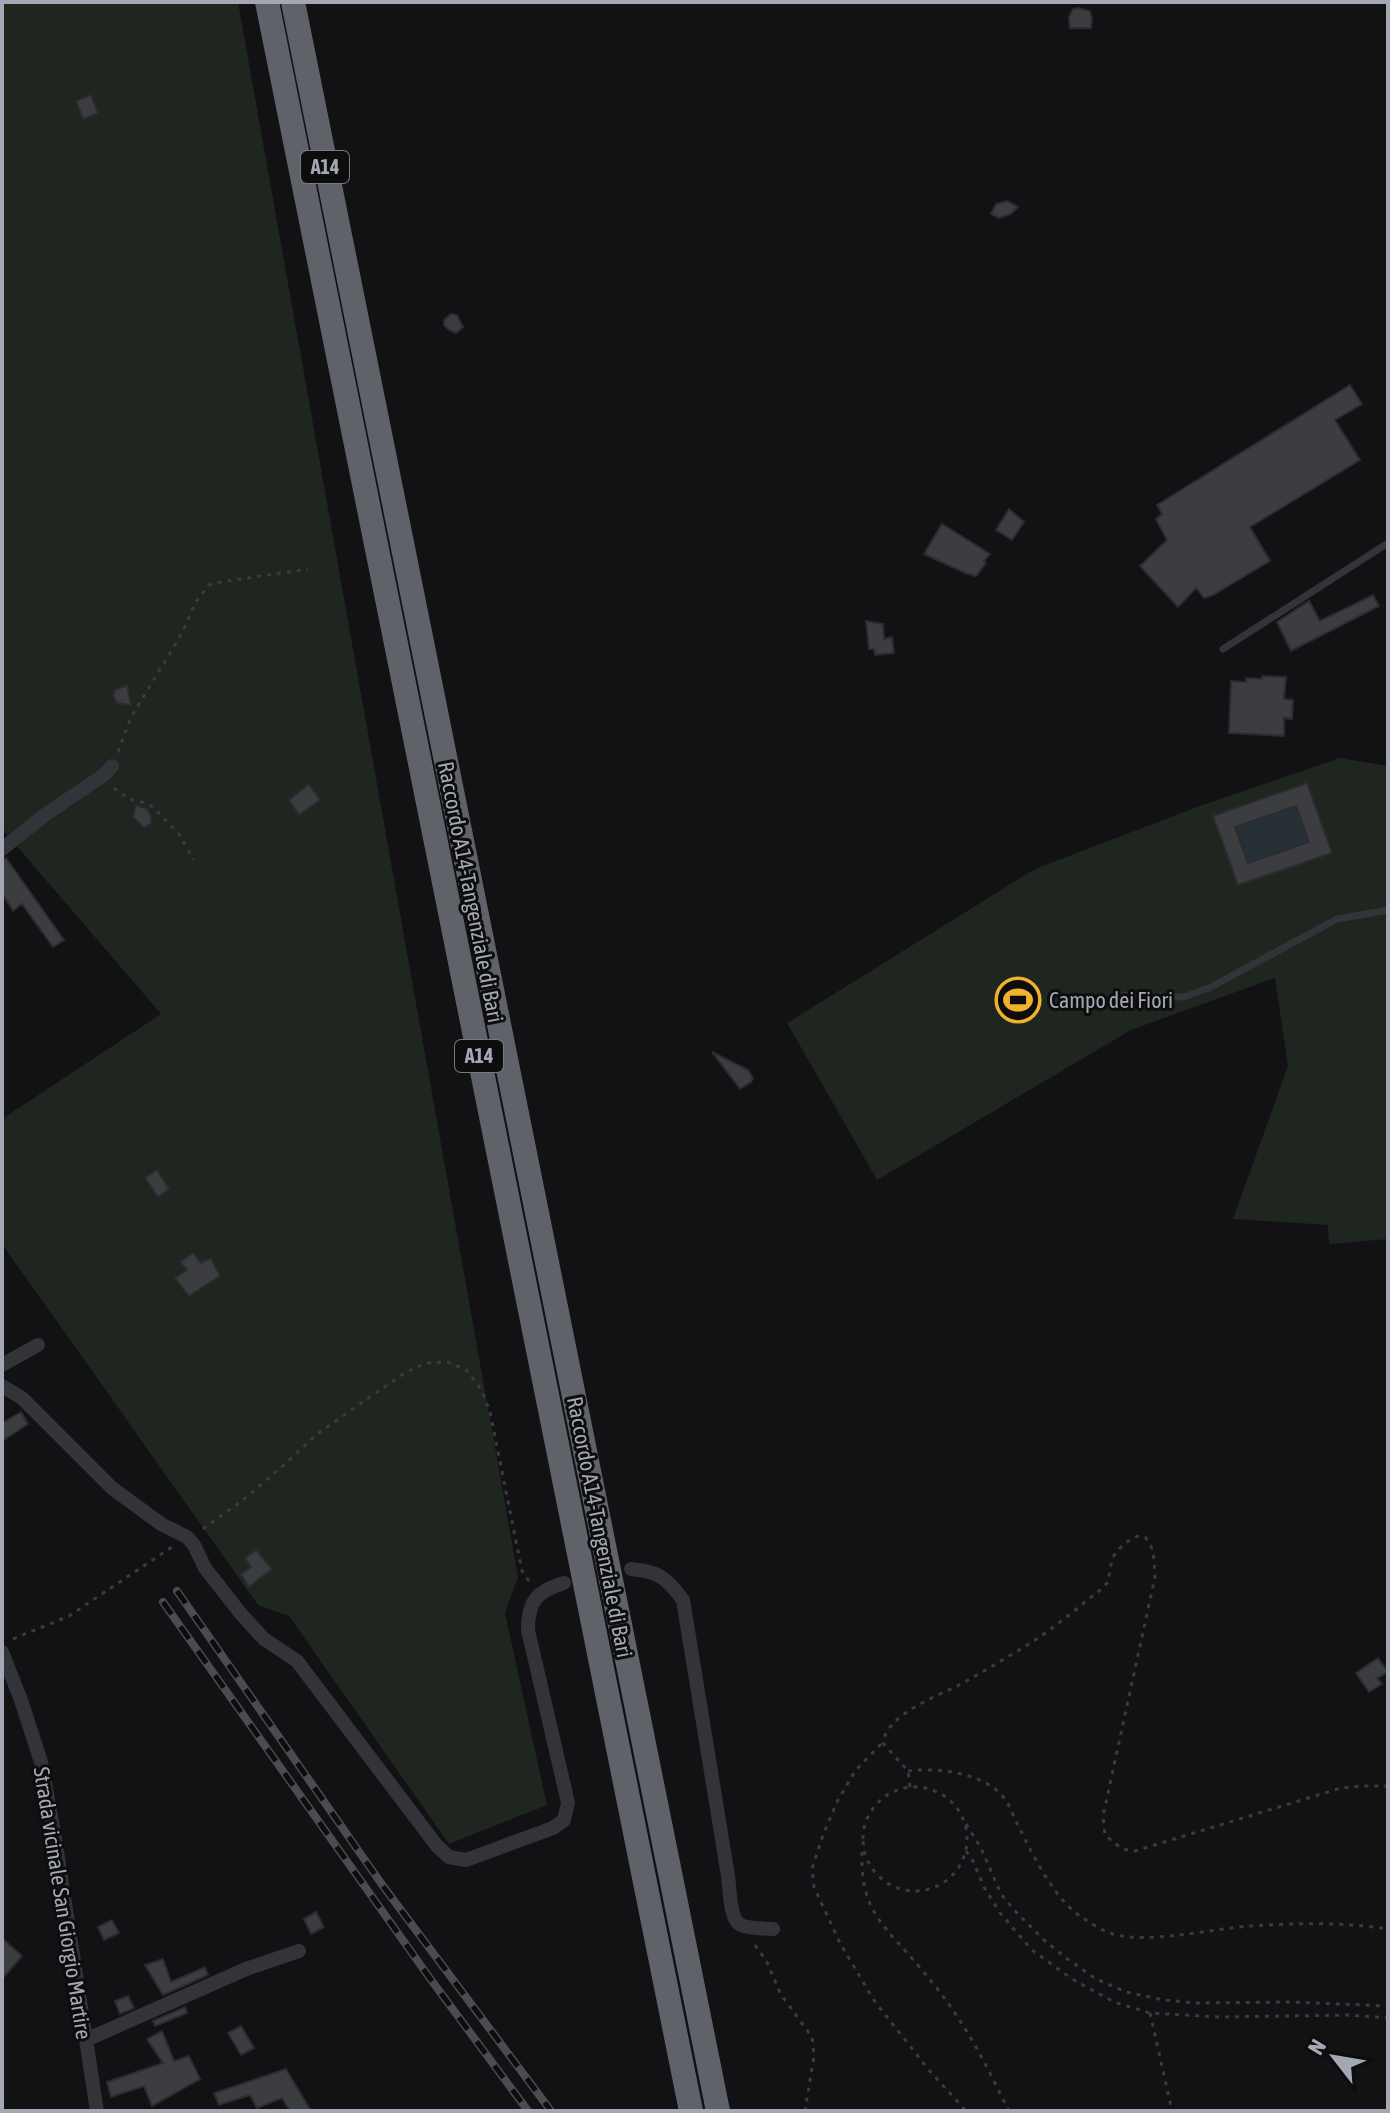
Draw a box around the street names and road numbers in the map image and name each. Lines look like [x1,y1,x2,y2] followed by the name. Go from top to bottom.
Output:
[301,151,349,183] road number: A14
[433,759,509,1025] street label: Raccordo A14-Tangenziale di Bari
[455,1040,503,1072] road number: A14
[562,1394,638,1660] street label: Raccordo A14-Tangenziale di Bari
[29,1765,97,2041] street label: Strada vicinale San Giorgio Martire

